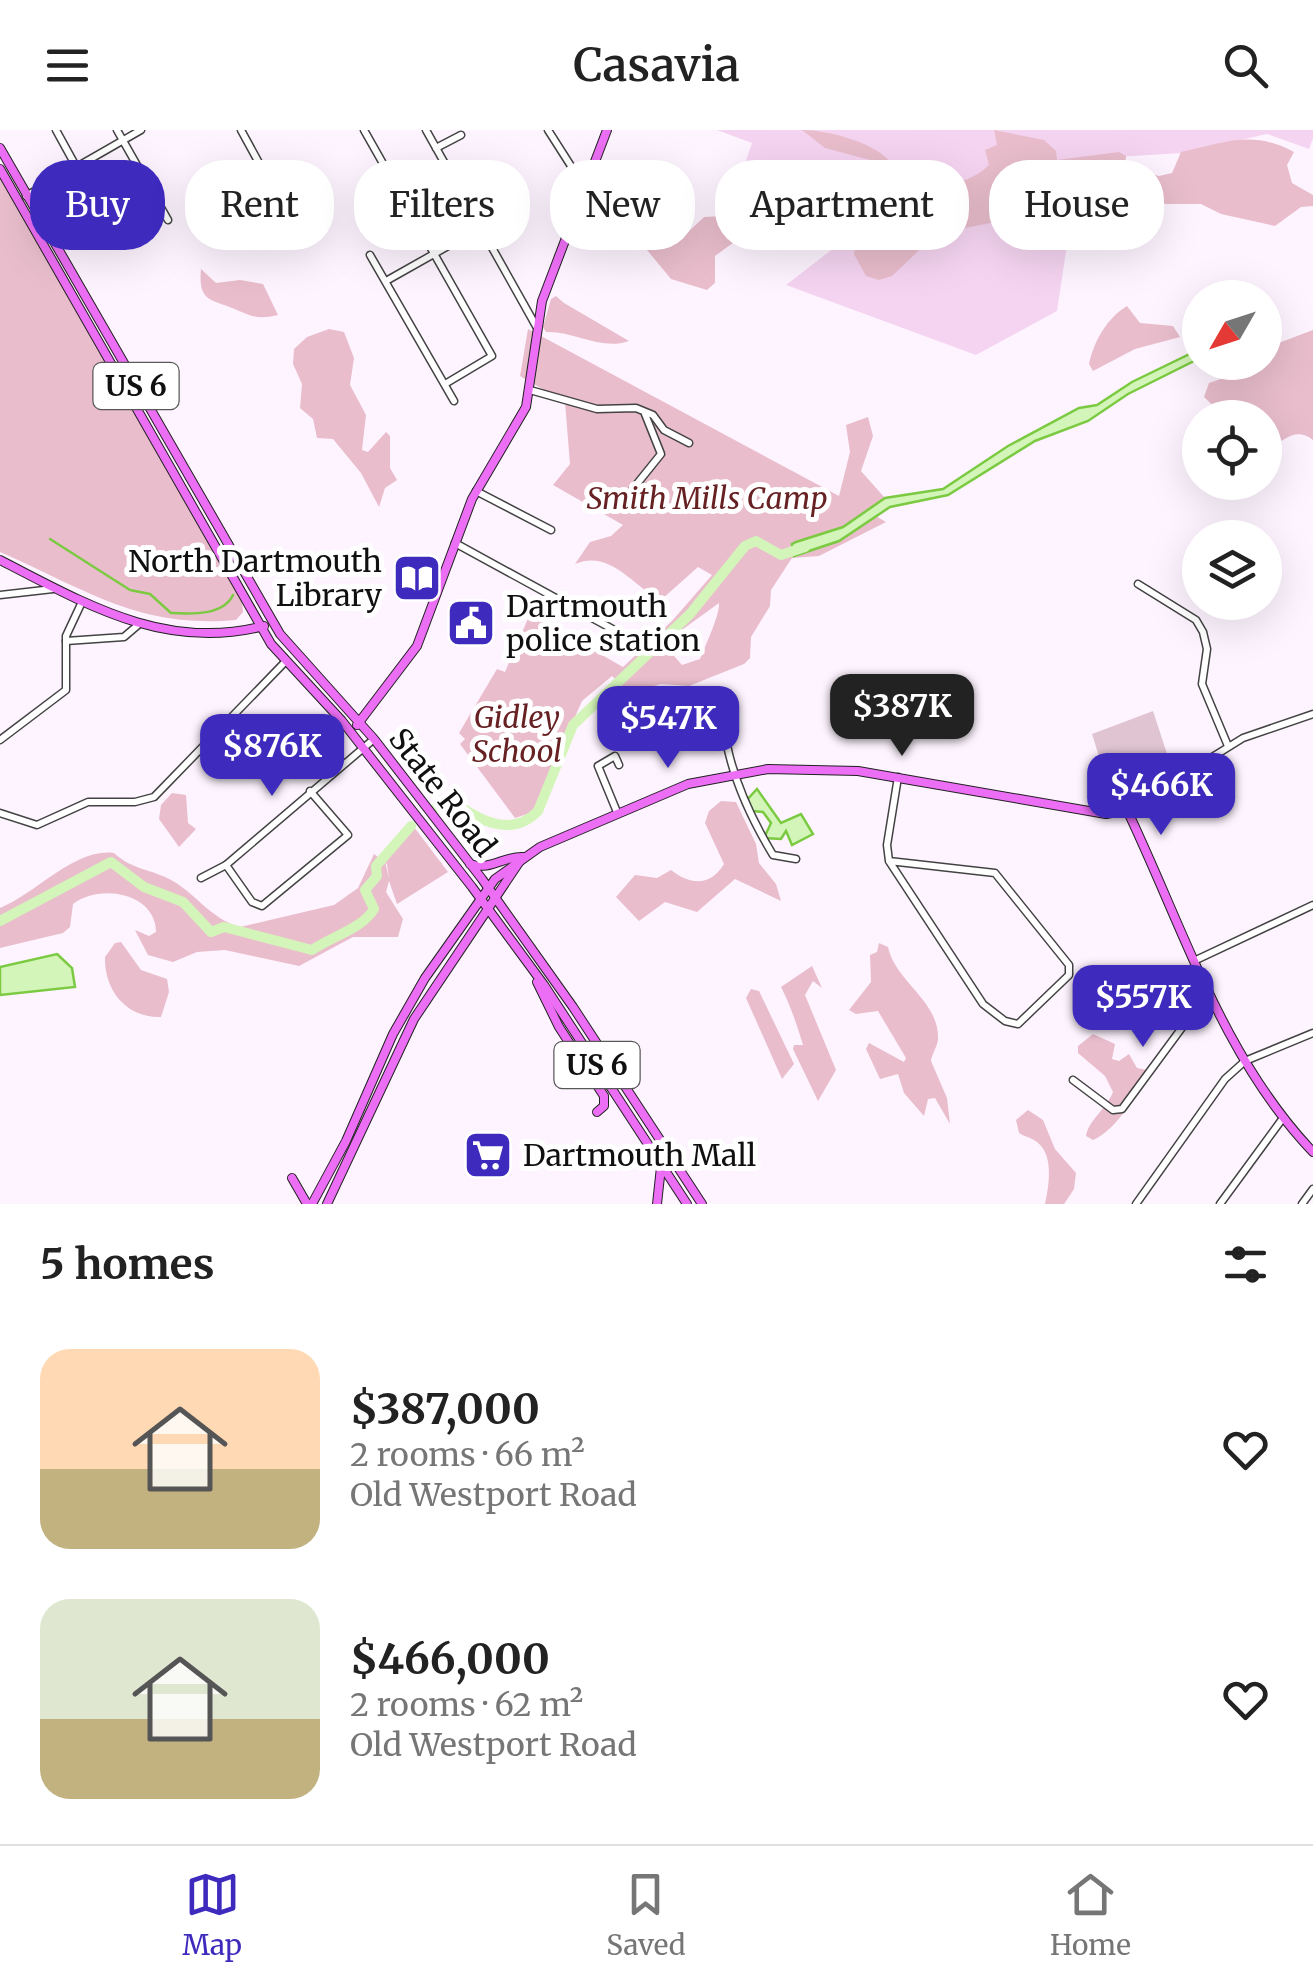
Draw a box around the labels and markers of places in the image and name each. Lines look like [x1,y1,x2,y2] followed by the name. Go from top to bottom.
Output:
[128,542,383,614] place label: North Dartmouth Library
[391,552,443,604] library icon: North Dartmouth Library
[506,587,700,659] place label: Dartmouth police station
[445,597,497,649] public building icon: Dartmouth police station
[832,674,972,759] pin: $387K
[598,686,738,771] pin: $547K
[202,714,342,799] pin: $876K
[1091,753,1231,838] pin: $466K
[1073,965,1213,1050] pin: $557K
[462,1129,514,1181] supermarket icon: Dartmouth Mall
[523,1136,756,1174] place label: Dartmouth Mall

